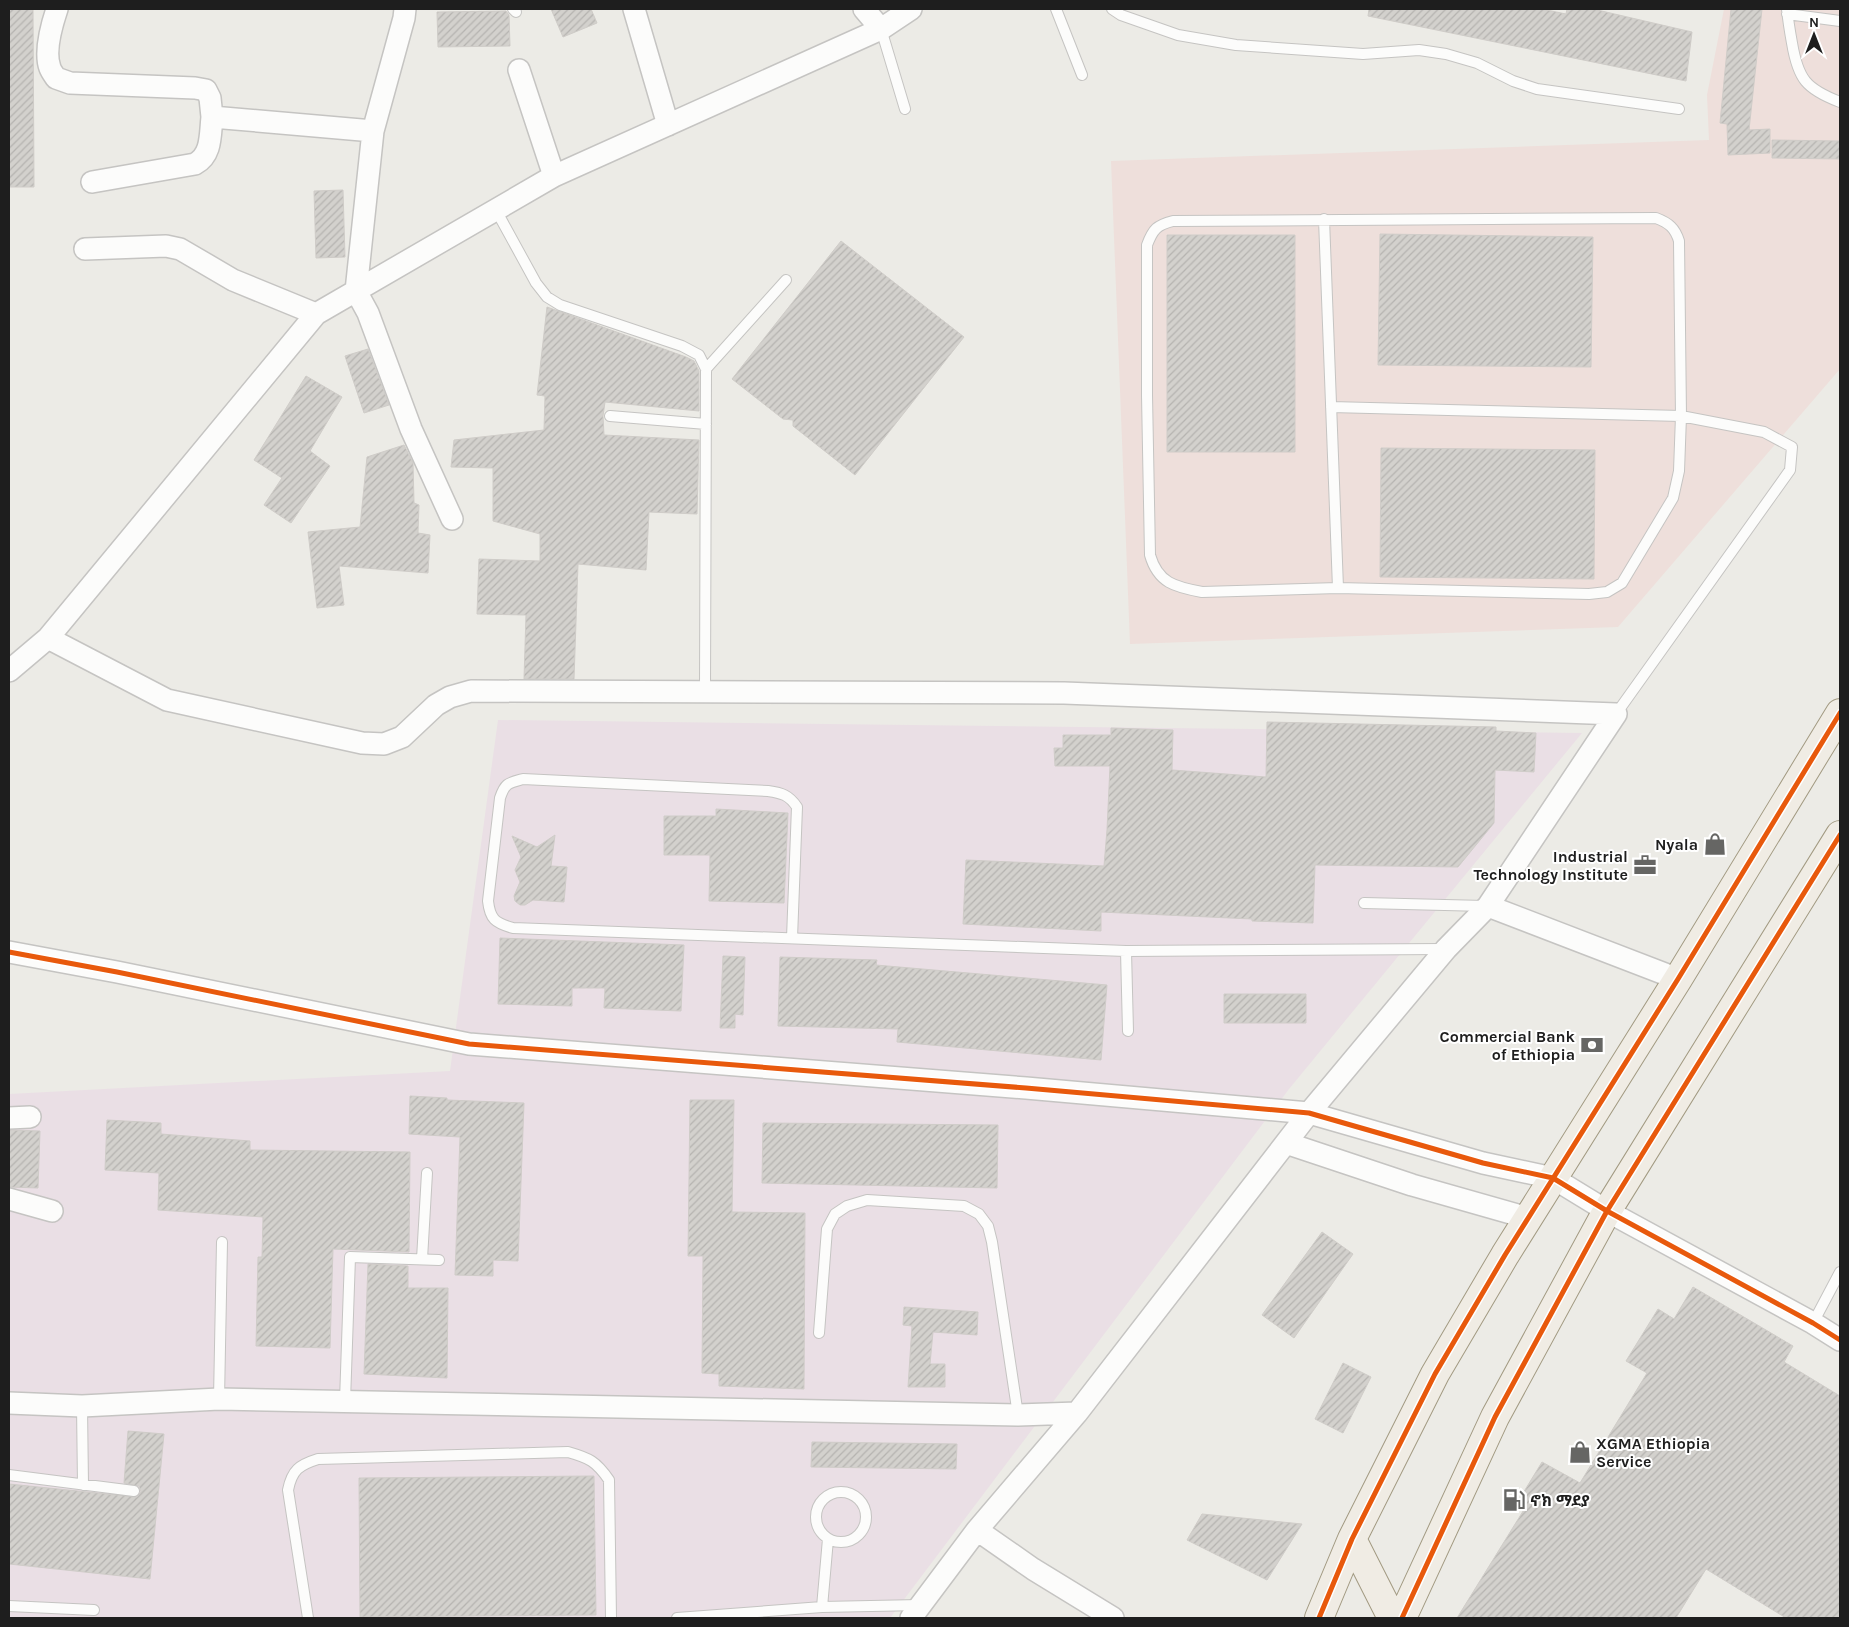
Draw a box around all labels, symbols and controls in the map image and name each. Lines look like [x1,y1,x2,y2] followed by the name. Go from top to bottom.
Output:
[1789,10,1839,60] north arrow
[1809,14,1819,31] text: N
[1702,831,1728,857] shop icon: Nyala
[1655,835,1698,854] place label: Nyala
[1473,847,1628,884] place label: Industrial Technology Institute
[1632,852,1658,878] office icon: Industrial Technology Institute
[1440,1027,1576,1064] place label: Commercial Bank of Ethiopia
[1579,1032,1605,1058] bank icon: Commercial Bank of Ethiopia
[1596,1434,1710,1471] place label: XGMA Ethiopia Service
[1567,1439,1593,1465] shop icon: XGMA Ethiopia Service
[1501,1487,1527,1513] fuel station icon: ኖክ ማደያ
[1530,1491,1590,1510] place label: ኖክ ማደያ

